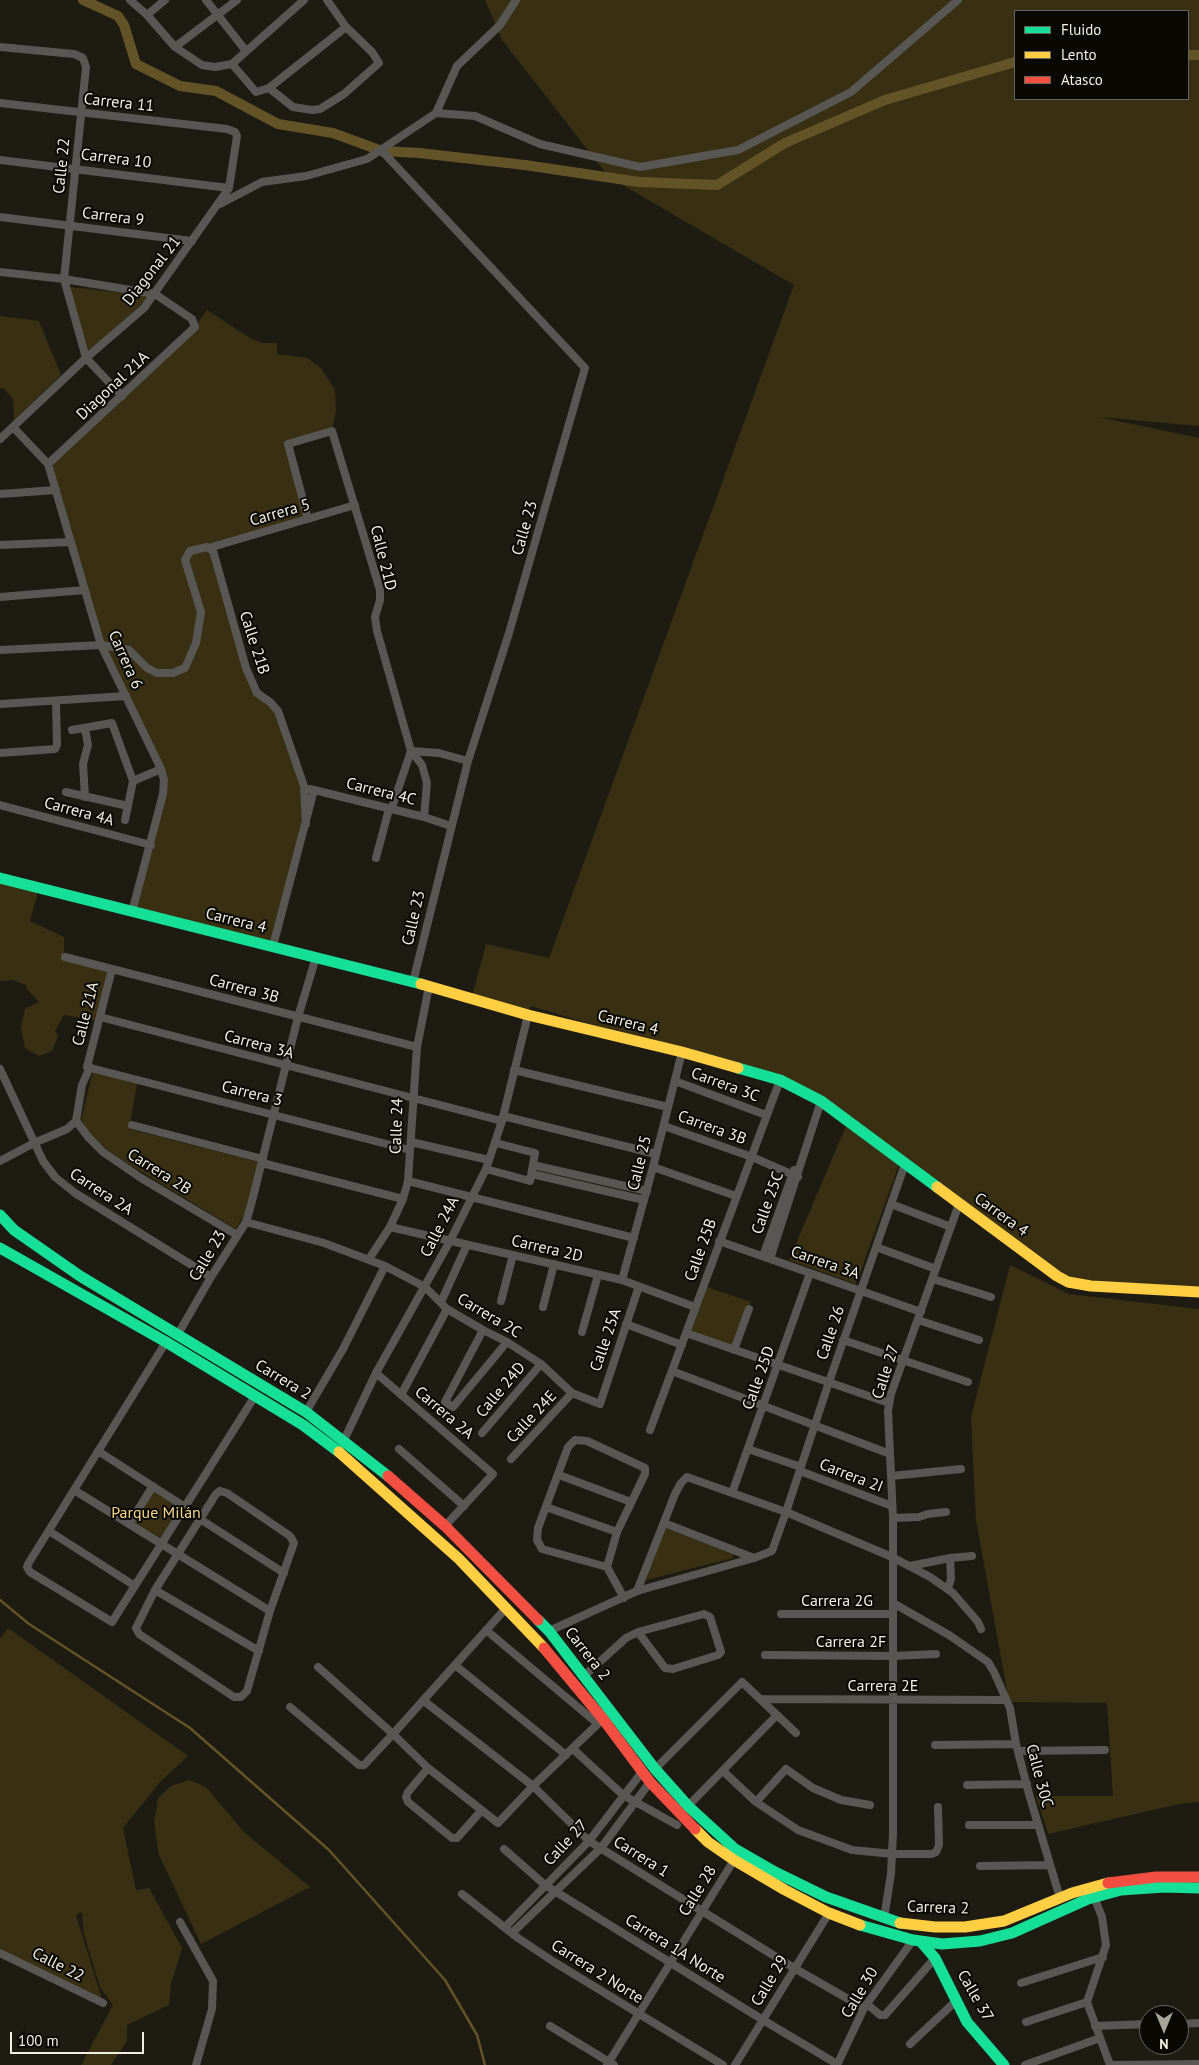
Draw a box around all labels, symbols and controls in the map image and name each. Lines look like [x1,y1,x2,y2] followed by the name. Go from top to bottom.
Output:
[1014,10,1189,100] legend
[1061,20,1101,39] text: Fluido
[1061,45,1097,64] text: Lento
[1061,70,1103,89] text: Atasco
[83,90,155,116] street label: Carrera 11
[50,137,74,195] street label: Calle 22
[80,145,152,173] street label: Carrera 10
[81,204,145,230] street label: Carrera 9
[119,232,185,310] street label: Diagonal 21
[73,348,153,424] street label: Diagonal 21A
[247,495,313,531] street label: Carrera 5
[508,498,542,558] street label: Calle 23
[366,523,400,593] street label: Calle 21D
[235,609,273,677] street label: Calle 21B
[104,628,146,692] street label: Carrera 6
[344,774,418,810] street label: Carrera 4C
[42,793,116,831] street label: Carrera 4A
[398,889,430,947] street label: Calle 23
[204,904,268,938] street label: Carrera 4
[207,970,281,1008] street label: Carrera 3B
[69,980,103,1048] street label: Calle 21A
[596,1006,660,1040] street label: Carrera 4
[222,1026,296,1064] street label: Carrera 3A
[688,1064,762,1106] street label: Carrera 3C
[220,1077,284,1111] street label: Carrera 3
[386,1098,408,1154] street label: Calle 24
[675,1107,749,1149] street label: Carrera 3B
[624,1134,656,1192] street label: Calle 25
[124,1145,194,1199] street label: Carrera 2B
[66,1164,136,1220] street label: Carrera 2A
[748,1169,788,1237] street label: Calle 25C
[970,1189,1032,1241] street label: Carrera 4
[417,1194,463,1260] street label: Calle 24A
[681,1216,721,1284] street label: Calle 25B
[185,1227,231,1285] street label: Calle 23
[509,1231,585,1267] street label: Carrera 2D
[788,1242,862,1284] street label: Carrera 3A
[453,1289,525,1343] street label: Carrera 2C
[813,1303,849,1363] street label: Calle 26
[586,1306,626,1374] street label: Calle 25A
[868,1342,904,1402] street label: Calle 27
[739,1343,779,1413] street label: Calle 25D
[251,1356,315,1404] street label: Carrera 2
[472,1358,530,1422] street label: Calle 24D
[410,1383,478,1443] street label: Carrera 2A
[503,1387,561,1447] street label: Calle 24E
[816,1455,886,1497] street label: Carrera 2I
[111,1503,201,1523] park label: Parque Milán
[801,1591,873,1611] street label: Carrera 2G
[560,1624,614,1684] street label: Carrera 2
[816,1632,886,1652] street label: Carrera 2F
[848,1676,918,1696] street label: Carrera 2E
[1021,1742,1057,1810] street label: Calle 30C
[540,1816,592,1870] street label: Calle 27
[610,1832,672,1882] street label: Carrera 1
[675,1862,721,1920] street label: Calle 28
[907,1897,969,1919] street label: Carrera 2
[621,1911,729,1987] street label: Carrera 1A Norte
[547,1936,647,2008] street label: Carrera 2 Norte
[29,1944,87,1986] street label: Calle 22
[747,1952,793,2010] street label: Calle 29
[837,1964,883,2022] street label: Calle 30
[953,1967,997,2025] street label: Calle 37
[1139,2005,1189,2055] north arrow
[12,2022,146,2054] scale bar
[18,2031,59,2050] text: 100 m
[1159,2035,1169,2053] text: N

